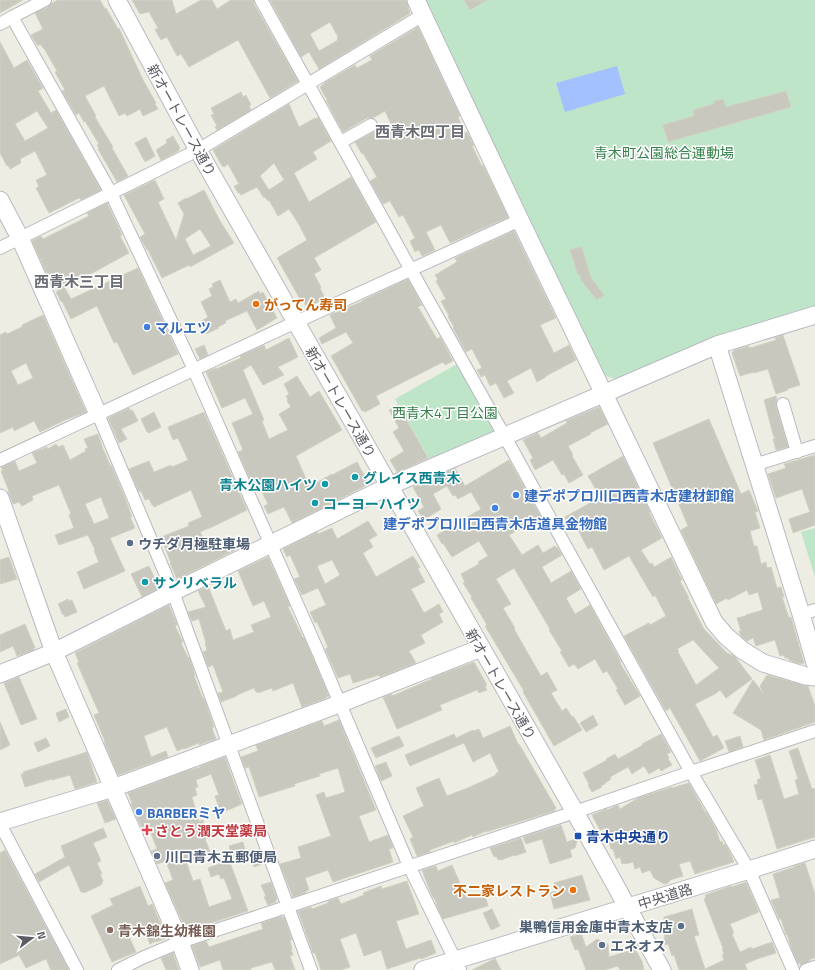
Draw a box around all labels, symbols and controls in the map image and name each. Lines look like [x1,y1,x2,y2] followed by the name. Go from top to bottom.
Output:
[142,60,222,180] street label: 新オートレース通り
[375,120,465,143] district label: 西青木四丁目
[594,142,734,163] park label: 青木町公園総合運動場
[34,270,124,293] district label: 西青木三丁目
[264,294,347,315] place label: がってん寿司
[251,299,261,309] marker: がってん寿司
[155,317,211,338] place label: マルエツ
[142,322,152,332] marker: マルエツ
[301,342,381,462] street label: 新オートレース通り
[392,402,498,423] park label: 西青木4丁目公園
[363,467,461,488] place label: グレイス西青木
[350,472,360,482] marker: グレイス西青木
[219,474,317,495] place label: 青木公園ハイツ
[320,479,330,489] marker: 青木公園ハイツ
[524,485,734,506] place label: 建デポプロ川口西青木店建材卸館
[511,490,521,500] marker: 建デポプロ川口西青木店建材卸館
[323,493,420,514] place label: コーヨーハイツ
[310,498,320,508] marker: コーヨーハイツ
[490,503,500,513] marker: 建デポプロ川口西青木店道具金物館
[383,513,607,534] place label: 建デポプロ川口西青木店道具金物館
[138,533,250,554] place label: ウチダ月極駐車場
[125,538,135,548] marker: ウチダ月極駐車場
[153,572,237,593] place label: サンリベラル
[140,577,150,587] marker: サンリベラル
[461,624,541,744] street label: 新オートレース通り
[147,802,225,823] place label: BARBERミヤ
[134,807,144,817] marker: BARBERミヤ
[155,820,267,841] place label: さとう潤天堂薬局
[142,825,152,835] marker: さとう潤天堂薬局
[586,826,670,847] place label: 青木中央通り
[573,831,583,841] marker: 青木中央通り
[165,846,277,867] place label: 川口青木五郵便局
[152,851,162,861] marker: 川口青木五郵便局
[635,878,695,914] street label: 中央道路
[453,880,565,901] place label: 不二家レストラン
[568,885,578,895] marker: 不二家レストラン
[519,916,673,937] place label: 巣鴨信用金庫中青木支店
[12,918,52,958] north arrow
[118,920,216,941] place label: 青木錦生幼稚園
[676,921,686,931] marker: 巣鴨信用金庫中青木支店
[105,925,115,935] marker: 青木錦生幼稚園
[33,929,50,941] text: N
[610,935,666,956] place label: エネオス
[597,940,607,950] marker: エネオス

